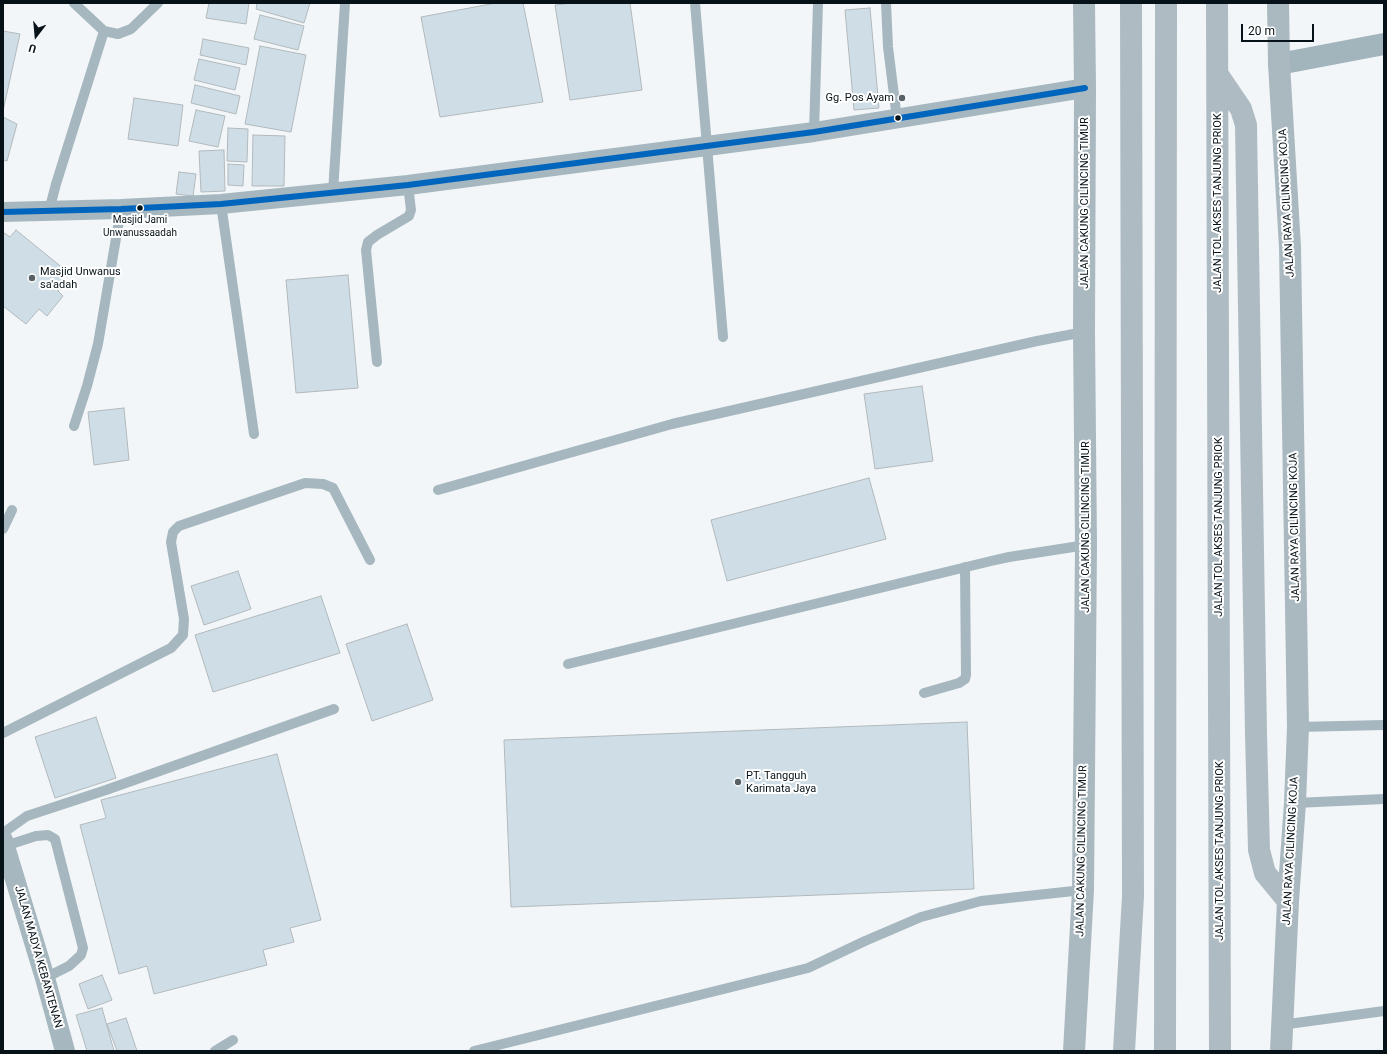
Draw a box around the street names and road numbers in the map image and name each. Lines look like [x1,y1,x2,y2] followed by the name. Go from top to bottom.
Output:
[1211,113,1225,293] street label: JALAN TOL AKSES TANJUNG PRIOK
[1078,117,1092,289] street label: JALAN CAKUNG CILINCING TIMUR
[1277,128,1297,278] street label: JALAN RAYA CILINCING KOJA
[1212,437,1226,617] street label: JALAN TOL AKSES TANJUNG PRIOK
[1079,441,1093,613] street label: JALAN CAKUNG CILINCING TIMUR
[1287,452,1303,602] street label: JALAN RAYA CILINCING KOJA
[1213,761,1227,941] street label: JALAN TOL AKSES TANJUNG PRIOK
[1074,765,1090,937] street label: JALAN CAKUNG CILINCING TIMUR
[1281,776,1301,926] street label: JALAN RAYA CILINCING KOJA
[11,884,65,1030] street label: JALAN MADYA KEBANTENAN

